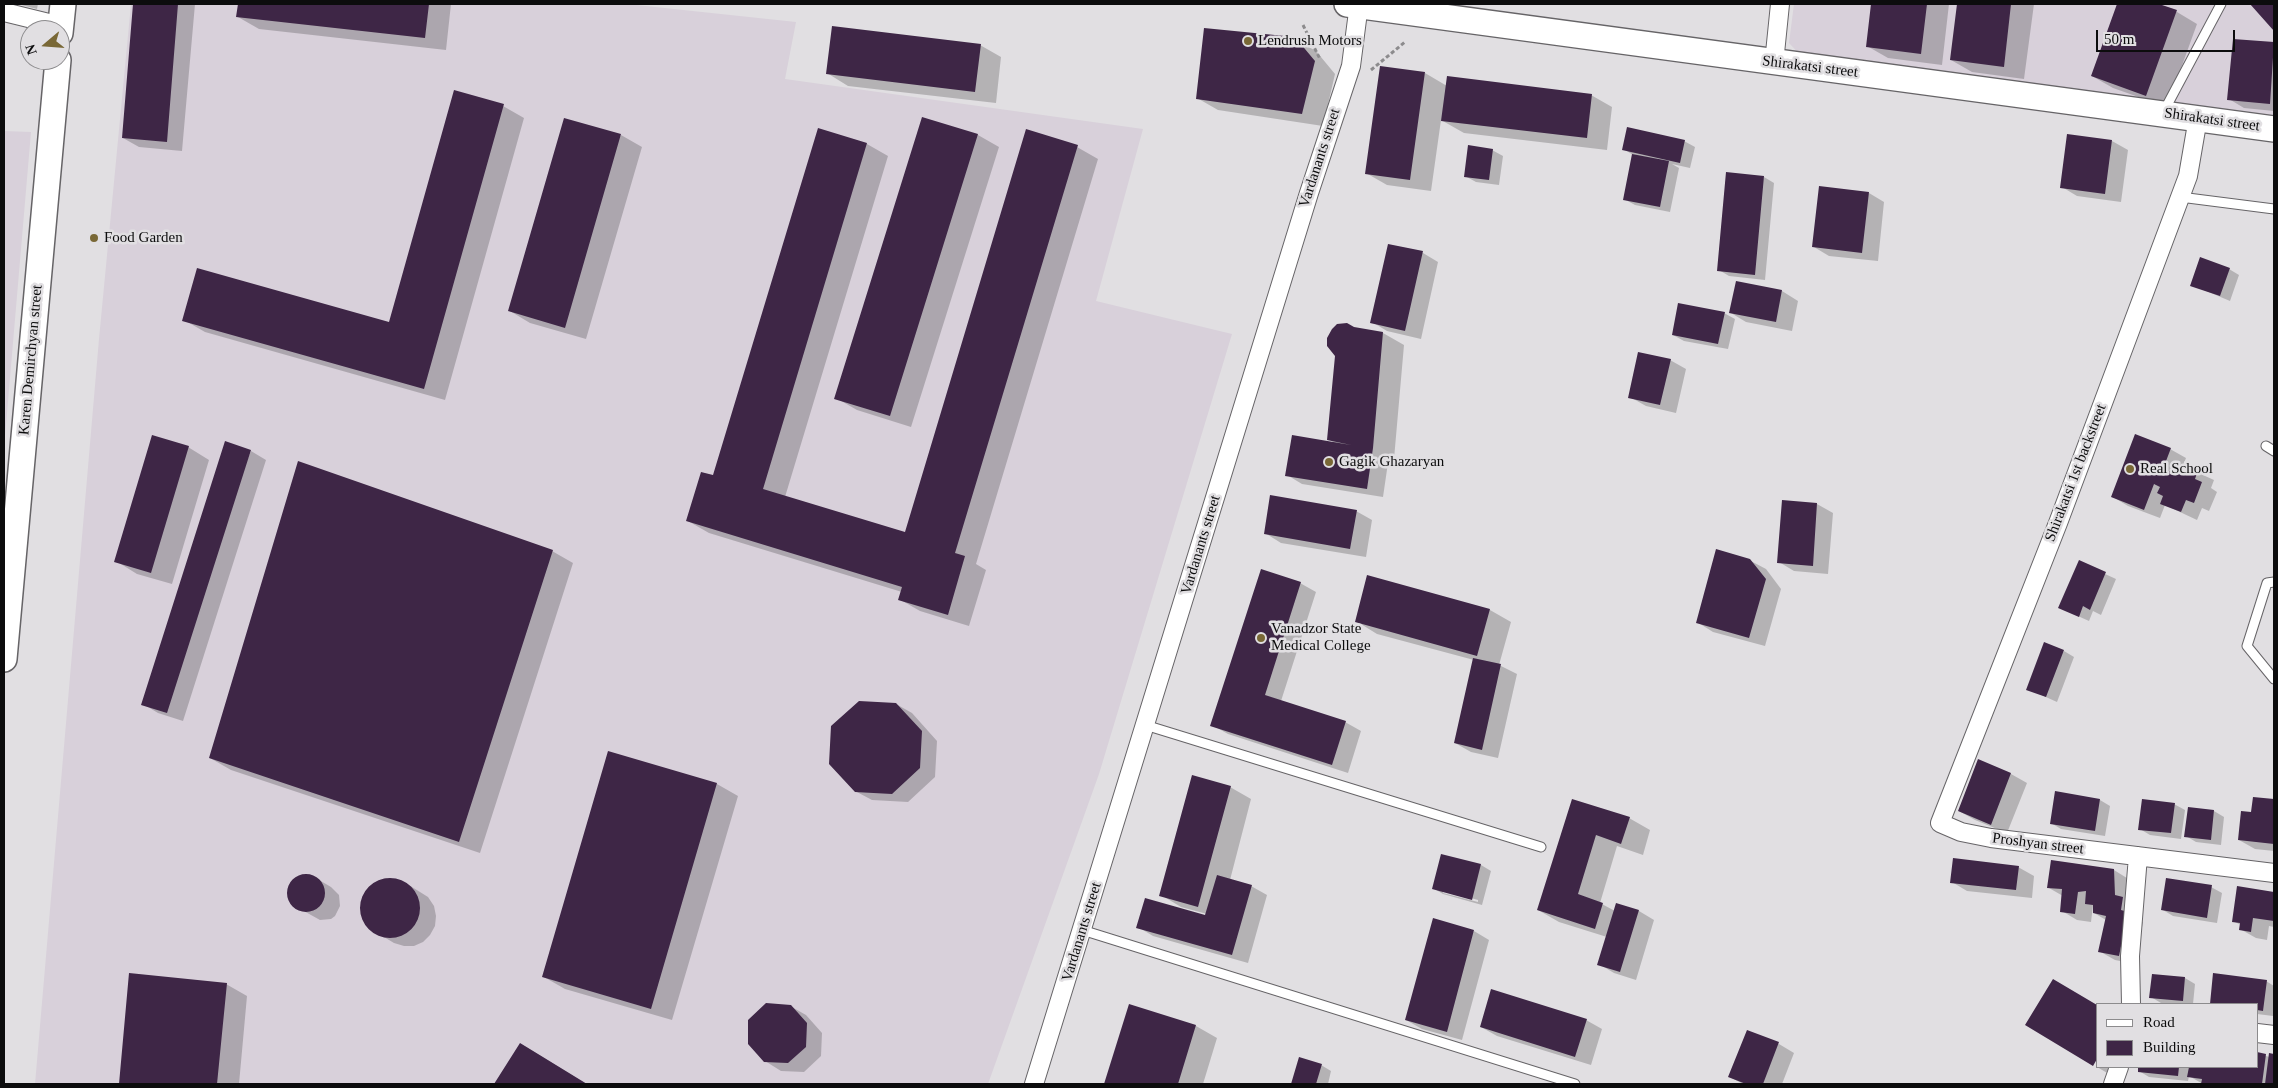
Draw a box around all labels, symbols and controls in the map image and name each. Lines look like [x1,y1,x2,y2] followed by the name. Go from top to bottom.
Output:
[20,20,70,70] north arrow
[2098,20,2237,52] scale bar
[2104,31,2134,47] text: 50 m
[1258,32,1362,50] place label: Lendrush Motors
[1242,35,1254,47] marker: Lendrush Motors
[23,42,40,57] text: N
[1761,52,1859,82] street label: Shirakatsi street
[2163,104,2261,136] street label: Shirakatsi street
[1296,106,1344,210] street label: Vardanants street
[104,229,183,247] place label: Food Garden
[88,232,100,244] marker: Food Garden
[15,284,47,436] street label: Karen Demirchyan street
[2041,402,2111,544] street label: Shirakatsi 1st backstreet
[1339,453,1444,471] place label: Gagik Ghazaryan
[1323,456,1335,468] marker: Gagik Ghazaryan
[2140,460,2213,478] place label: Real School
[2124,463,2136,475] marker: Real School
[1177,493,1225,597] street label: Vardanants street
[1271,620,1371,655] place label: Vanadzor State Medical College
[1255,632,1267,644] marker: Vanadzor State Medical College
[1991,829,2085,859] street label: Proshyan street
[1058,880,1106,984] street label: Vardanants street
[2096,1003,2258,1068] legend
[2143,1014,2175,1030] text: Road
[2143,1039,2196,1055] text: Building

